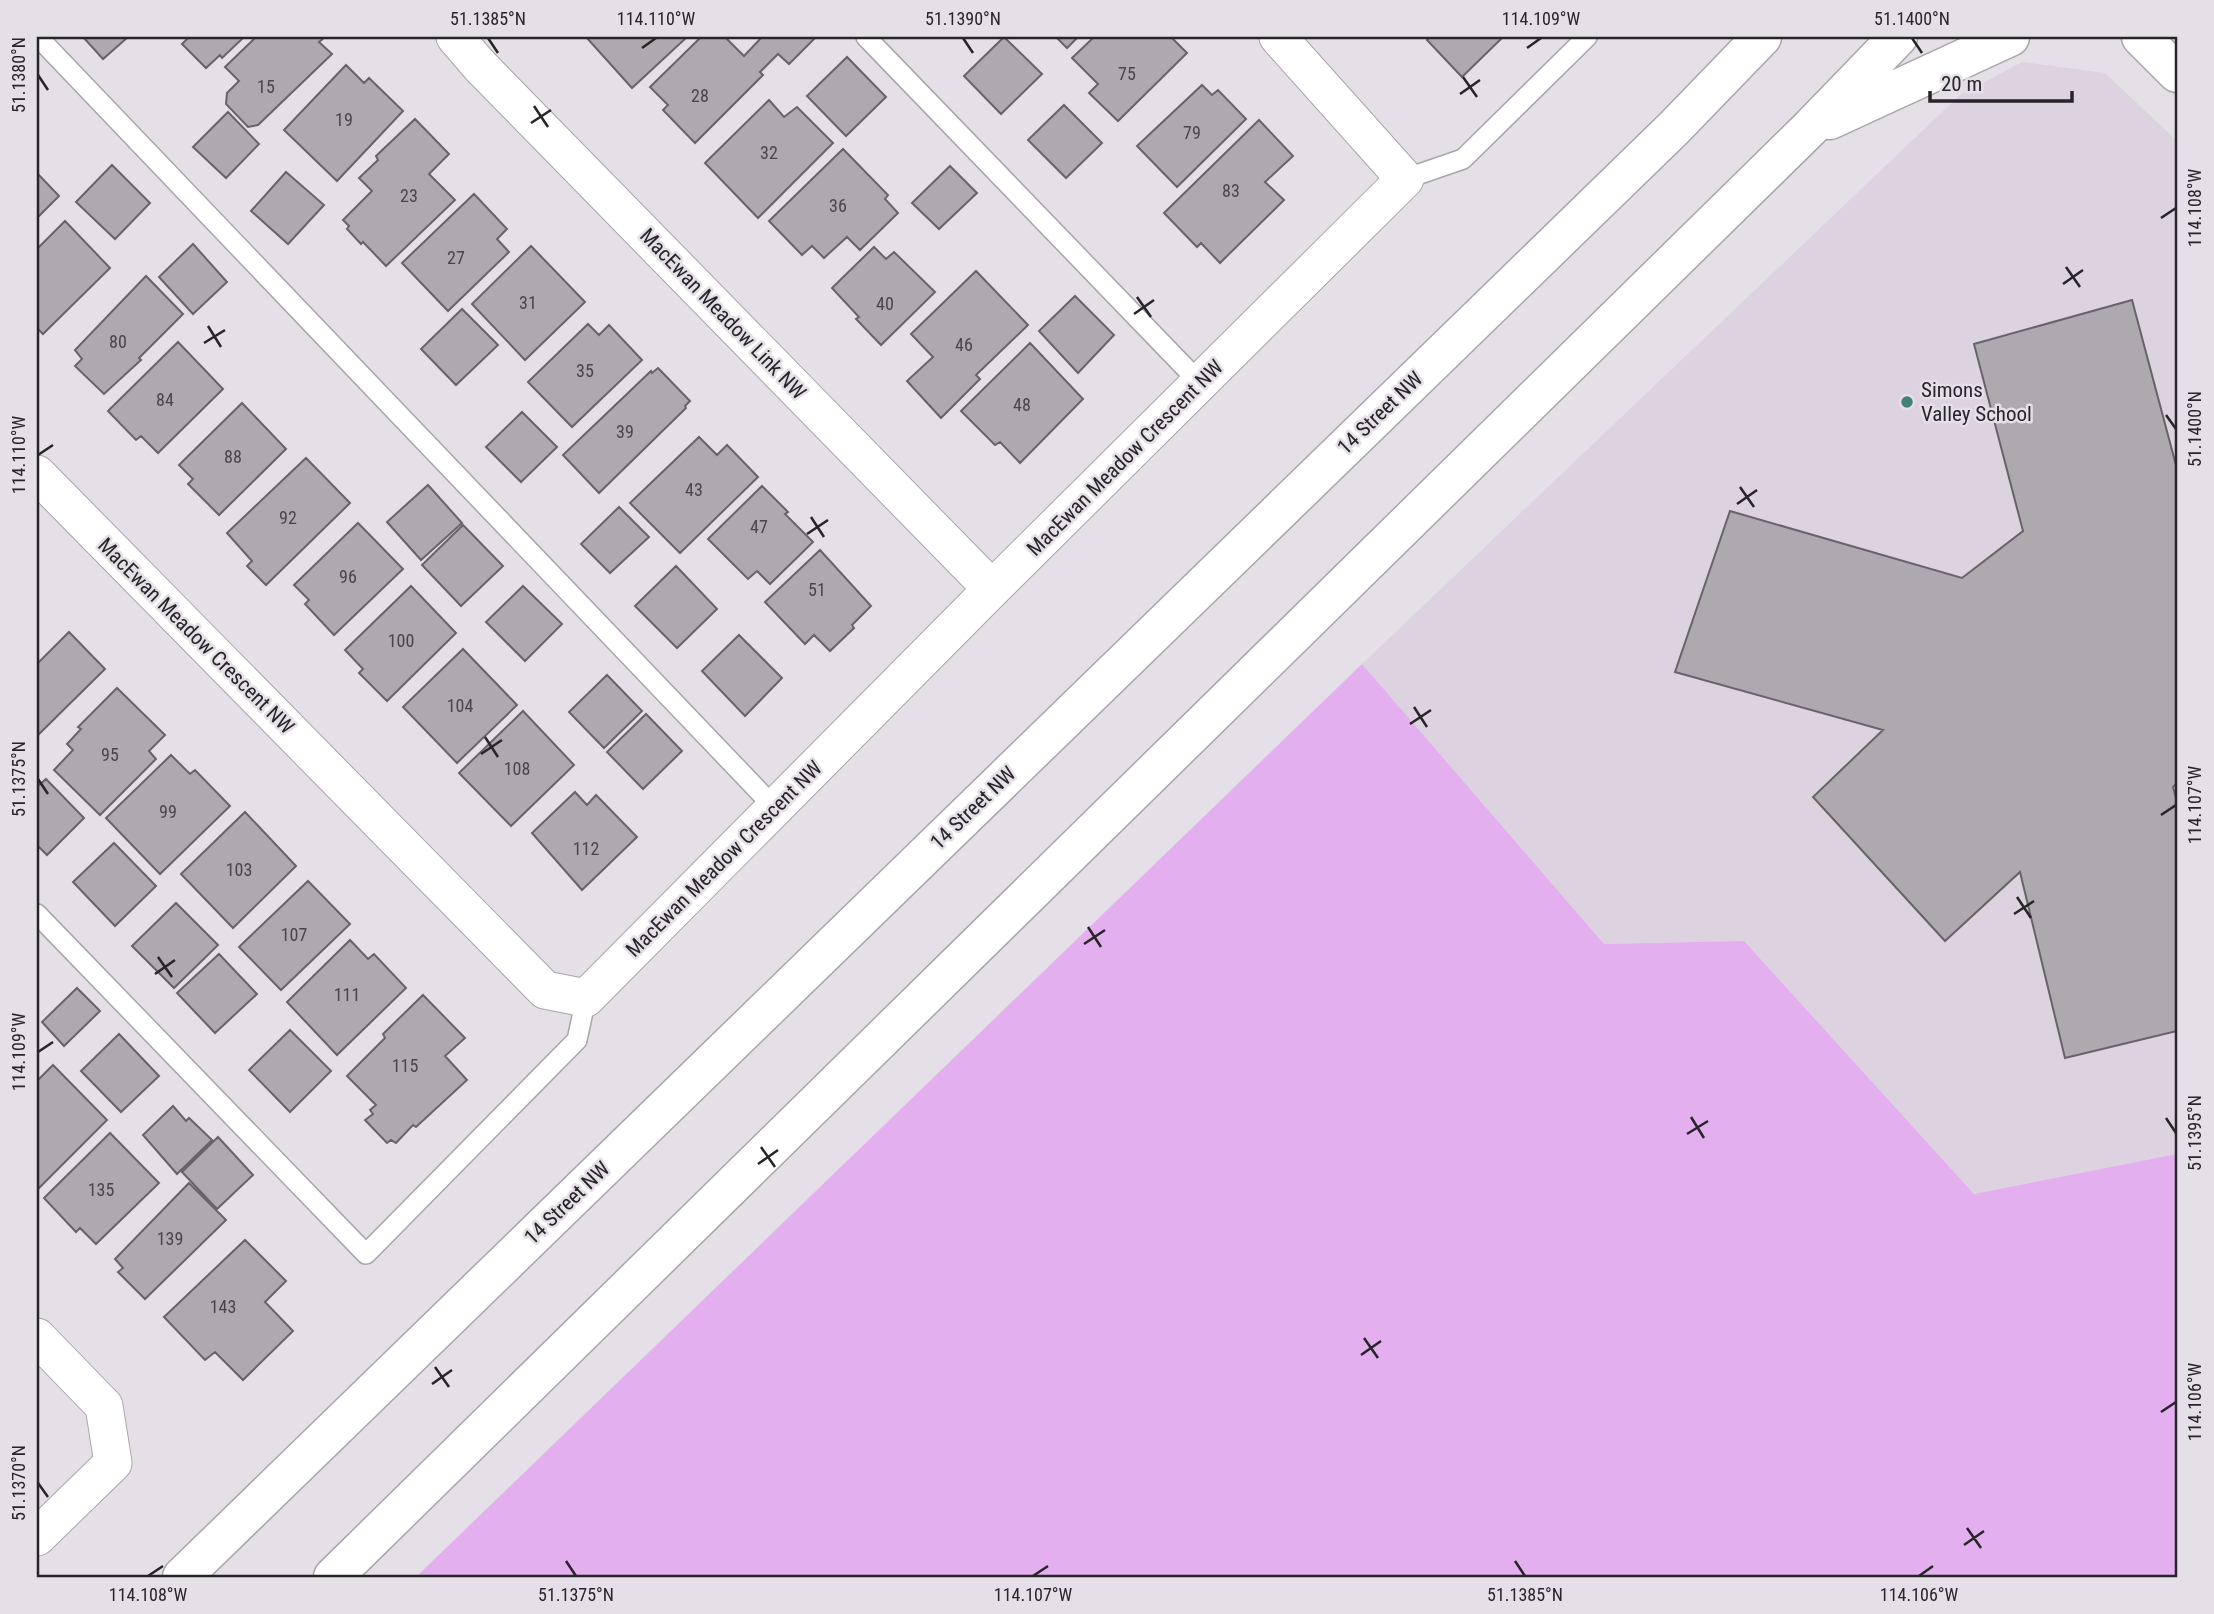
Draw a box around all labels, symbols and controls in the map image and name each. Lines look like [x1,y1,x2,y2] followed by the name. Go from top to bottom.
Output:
[450,8,526,29] text: 51.1385°N
[617,8,696,29] text: 114.110°W
[925,8,1001,29] text: 51.1390°N
[1502,8,1581,29] text: 114.109°W
[1874,8,1950,29] text: 51.1400°N
[8,37,29,113] text: 51.1380°N
[1930,60,2072,104] scale bar
[1118,63,1136,84] house number: 75
[1941,72,1982,96] text: 20 m
[257,76,275,97] house number: 15
[691,85,709,106] house number: 28
[335,109,353,130] house number: 19
[1183,122,1201,143] house number: 79
[760,142,778,163] house number: 32
[2184,168,2205,247] text: 114.108°W
[1222,180,1240,201] house number: 83
[400,185,418,206] house number: 23
[829,195,847,216] house number: 36
[635,224,811,404] street label: MacEwan Meadow Link NW
[447,247,465,268] house number: 27
[519,292,537,313] house number: 31
[876,293,894,314] house number: 40
[109,331,127,352] house number: 80
[955,334,973,355] house number: 46
[1022,355,1228,561] street label: MacEwan Meadow Crescent NW
[576,360,594,381] house number: 35
[1333,367,1427,459] street label: 14 Street NW
[1921,378,2032,426] place label: Simons Valley School
[156,389,174,410] house number: 84
[2184,391,2205,467] text: 51.1400°N
[1013,394,1031,415] house number: 48
[1899,394,1915,410] marker: Simons Valley School
[8,415,29,494] text: 114.110°W
[616,421,634,442] house number: 39
[224,446,242,467] house number: 88
[685,479,703,500] house number: 43
[279,507,297,528] house number: 92
[750,516,768,537] house number: 47
[93,533,299,739] street label: MacEwan Meadow Crescent NW
[339,566,357,587] house number: 96
[808,579,826,600] house number: 51
[388,630,414,651] house number: 100
[447,695,473,716] house number: 104
[8,741,29,817] text: 51.1375°N
[101,744,119,765] house number: 95
[621,756,827,962] street label: MacEwan Meadow Crescent NW
[504,758,530,779] house number: 108
[926,762,1020,854] street label: 14 Street NW
[2184,765,2205,844] text: 114.107°W
[159,801,177,822] house number: 99
[573,838,599,859] house number: 112
[226,859,252,880] house number: 103
[281,924,307,945] house number: 107
[334,984,360,1005] house number: 111
[8,1012,29,1091] text: 114.109°W
[392,1055,418,1076] house number: 115
[2184,1095,2205,1171] text: 51.1395°N
[520,1157,614,1249] street label: 14 Street NW
[88,1179,114,1200] house number: 135
[157,1228,183,1249] house number: 139
[210,1296,236,1317] house number: 143
[2184,1362,2205,1441] text: 114.106°W
[8,1445,29,1521] text: 51.1370°N
[109,1584,188,1605] text: 114.108°W
[538,1584,614,1605] text: 51.1375°N
[994,1584,1073,1605] text: 114.107°W
[1487,1584,1563,1605] text: 51.1385°N
[1880,1584,1959,1605] text: 114.106°W

